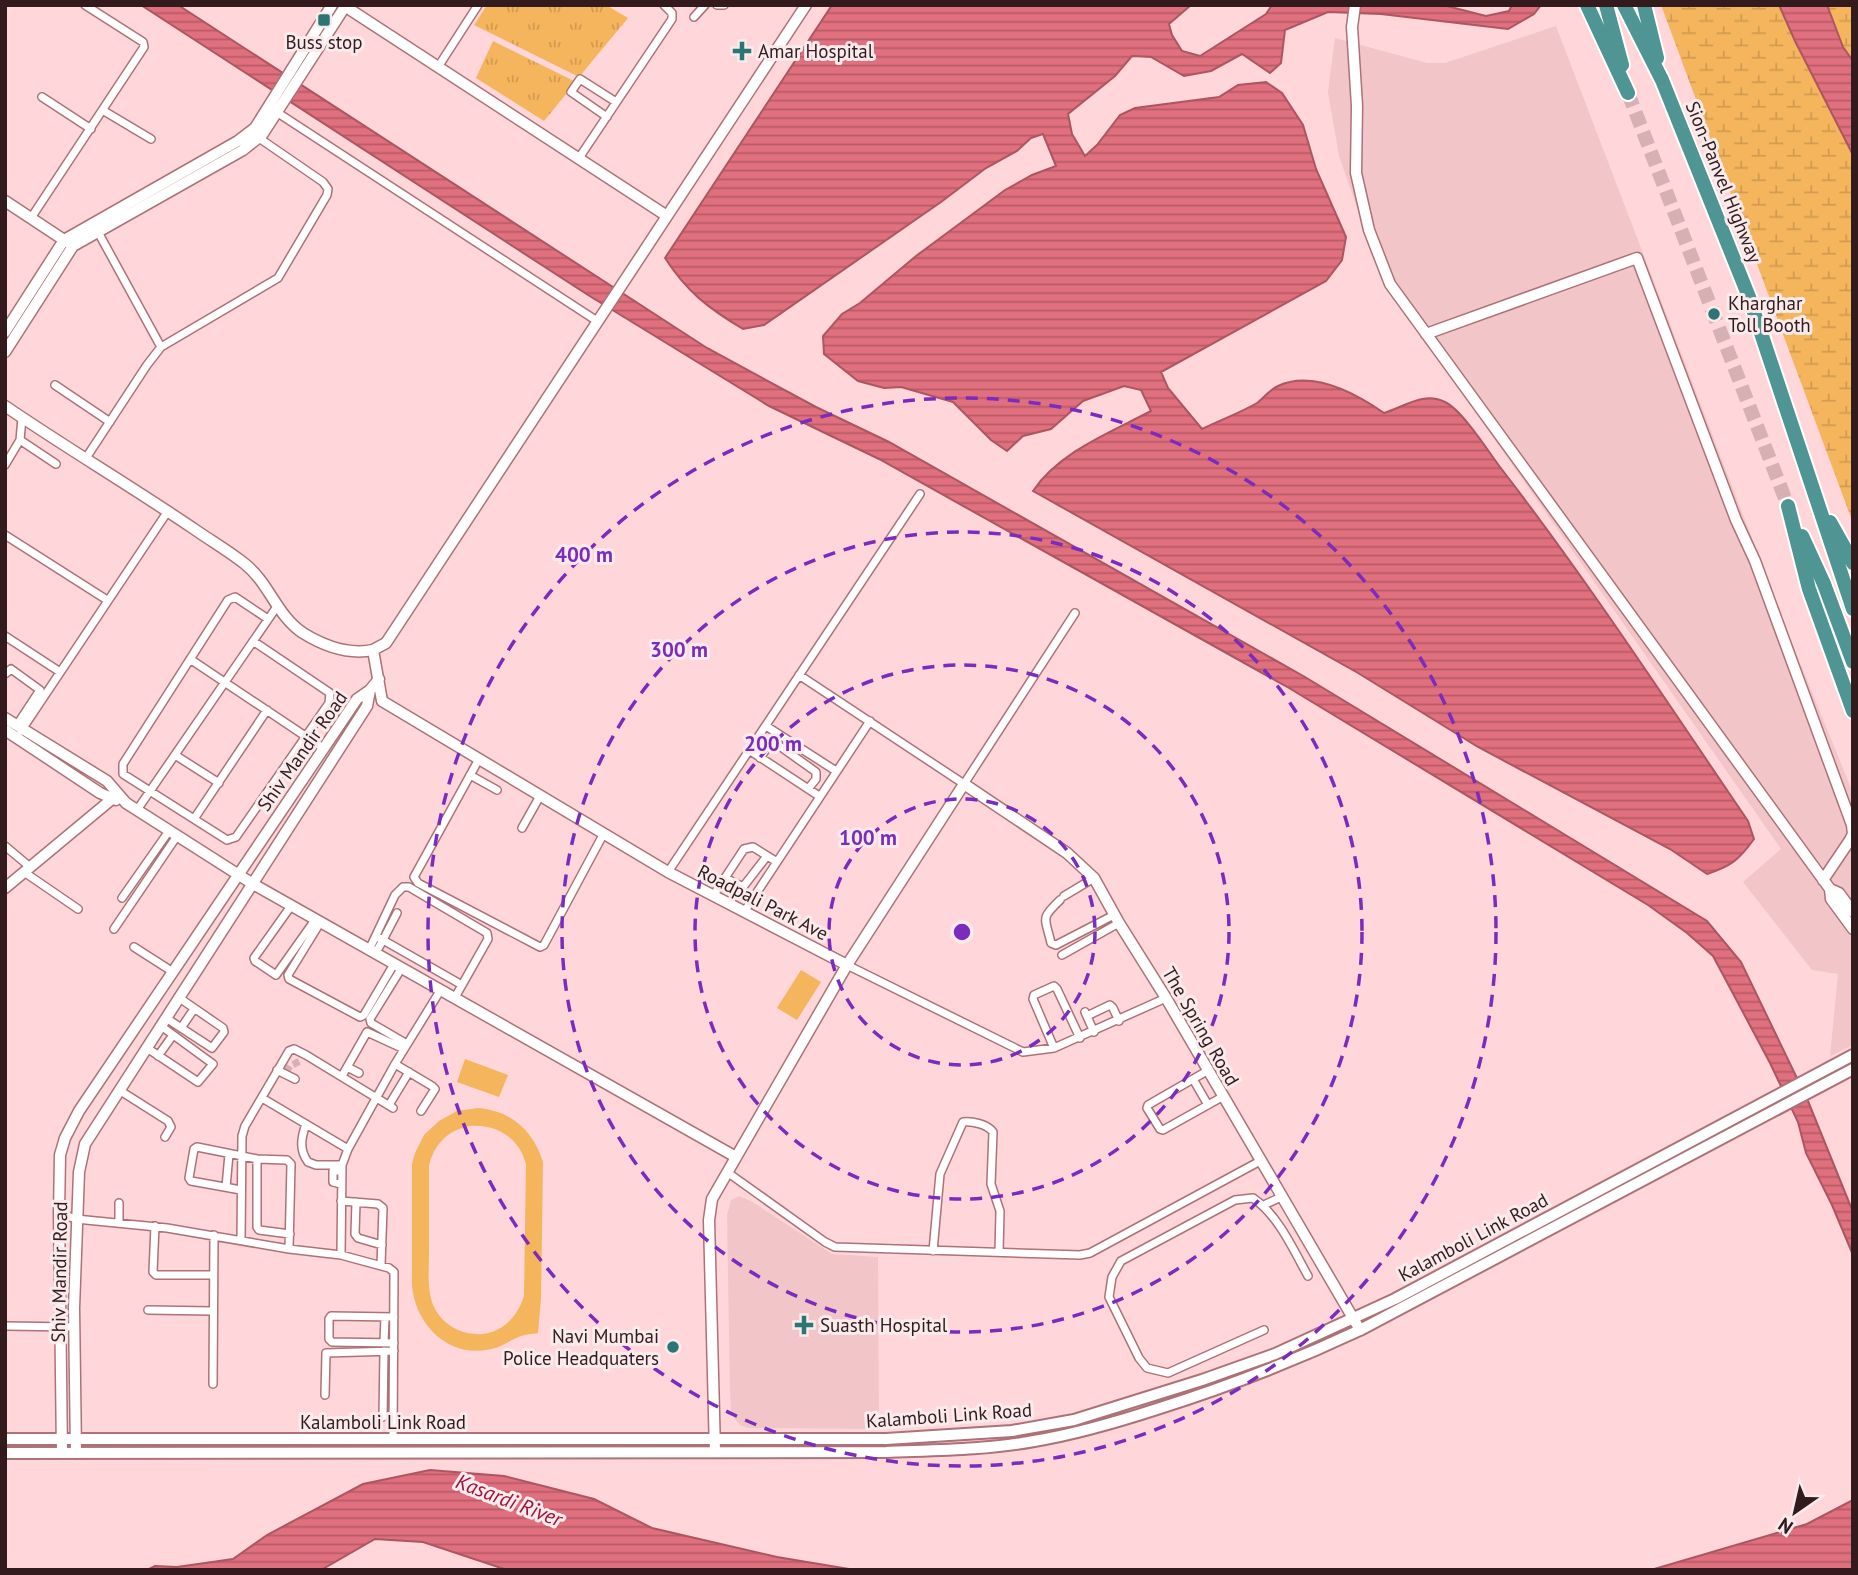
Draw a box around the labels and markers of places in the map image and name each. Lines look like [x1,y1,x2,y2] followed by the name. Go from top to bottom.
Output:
[316,12,332,28] marker: Buss stop
[285,30,363,54] place label: Buss stop
[758,39,874,63] place label: Amar Hospital
[732,41,752,61] marker: Amar Hospital
[1728,291,1811,337] place label: Kharghar Toll Booth
[1706,306,1722,322] marker: Kharghar Toll Booth
[950,920,974,944] centre of rings
[820,1313,948,1337] place label: Suasth Hospital
[794,1315,814,1335] marker: Suasth Hospital
[503,1324,659,1370] place label: Navi Mumbai Police Headquaters
[665,1339,681,1355] marker: Navi Mumbai Police Headquaters

